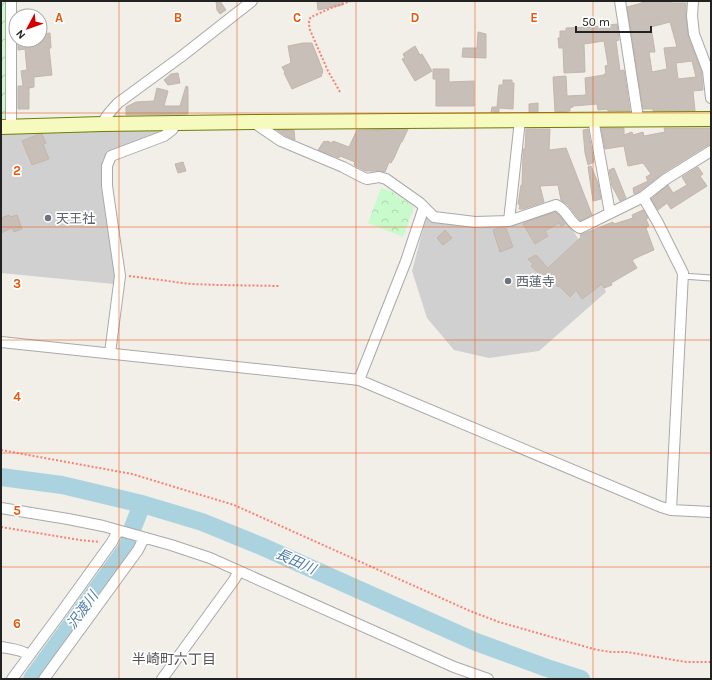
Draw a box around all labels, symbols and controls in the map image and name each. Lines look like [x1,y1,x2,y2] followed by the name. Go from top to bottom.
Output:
[8,8,48,48] north arrow
[576,8,651,34] scale bar
[55,10,63,25] text: A
[174,10,182,25] text: B
[293,10,301,25] text: C
[411,10,420,25] text: D
[530,10,538,25] text: E
[582,15,610,29] text: 50 m
[13,27,28,41] text: N
[13,163,21,178] text: 2
[56,211,95,226] place label: 天王社
[43,213,53,223] marker: 天王社
[516,274,555,289] place label: 西蓮寺
[13,276,21,291] text: 3
[503,276,513,286] marker: 西蓮寺
[13,389,21,404] text: 4
[13,503,21,518] text: 5
[273,545,320,579] water label: 長田川
[63,587,103,632] water label: 沢渡川
[13,616,21,631] text: 6
[132,651,216,668] district label: 半崎町六丁目

